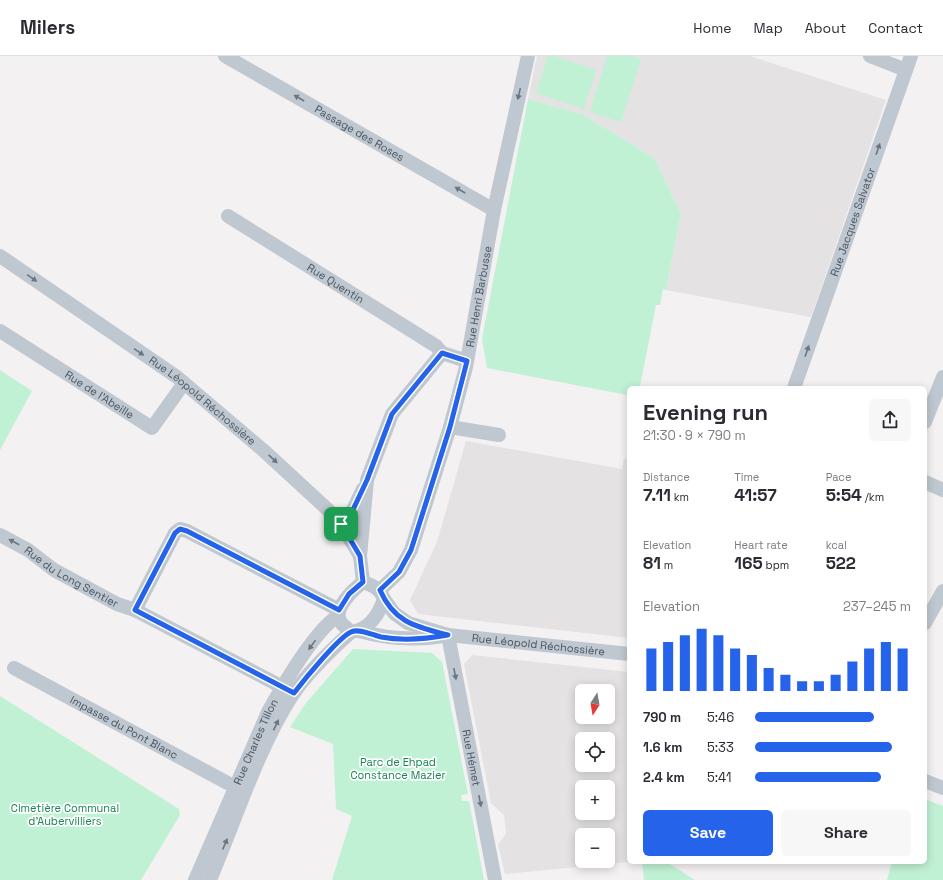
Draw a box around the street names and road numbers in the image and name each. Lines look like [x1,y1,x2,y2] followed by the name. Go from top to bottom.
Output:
[312,102,407,164] street label: Passage des Roses
[827,166,878,278] street label: Rue Jacques Salvator
[463,245,495,348] street label: Rue Henri Barbusse
[305,260,367,306] street label: Rue Quentin
[146,353,259,448] street label: Rue Léopold Réchossière
[62,367,137,422] street label: Rue de l'Abeille
[22,543,121,610] street label: Rue du Long Sentier
[471,631,606,658] street label: Rue Léopold Réchossière
[68,693,180,762] street label: Impasse du Pont Blanc
[230,696,281,787] street label: Rue Charles Tillon
[459,728,484,787] street label: Rue Hémet

